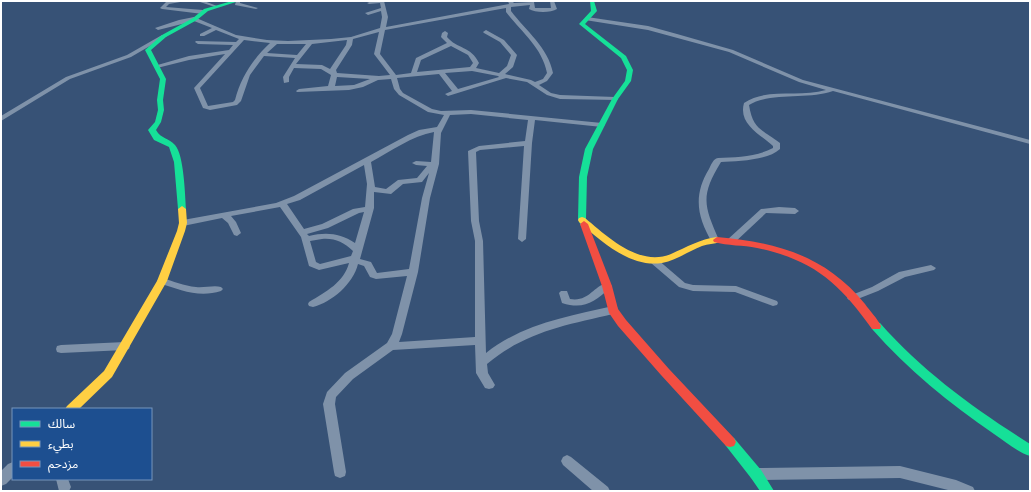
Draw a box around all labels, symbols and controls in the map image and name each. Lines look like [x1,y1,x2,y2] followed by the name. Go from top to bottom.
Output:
[12,408,152,480] legend
[48,417,75,431] text: سالك
[48,437,74,454] text: بطيء
[48,457,78,473] text: مزدحم

